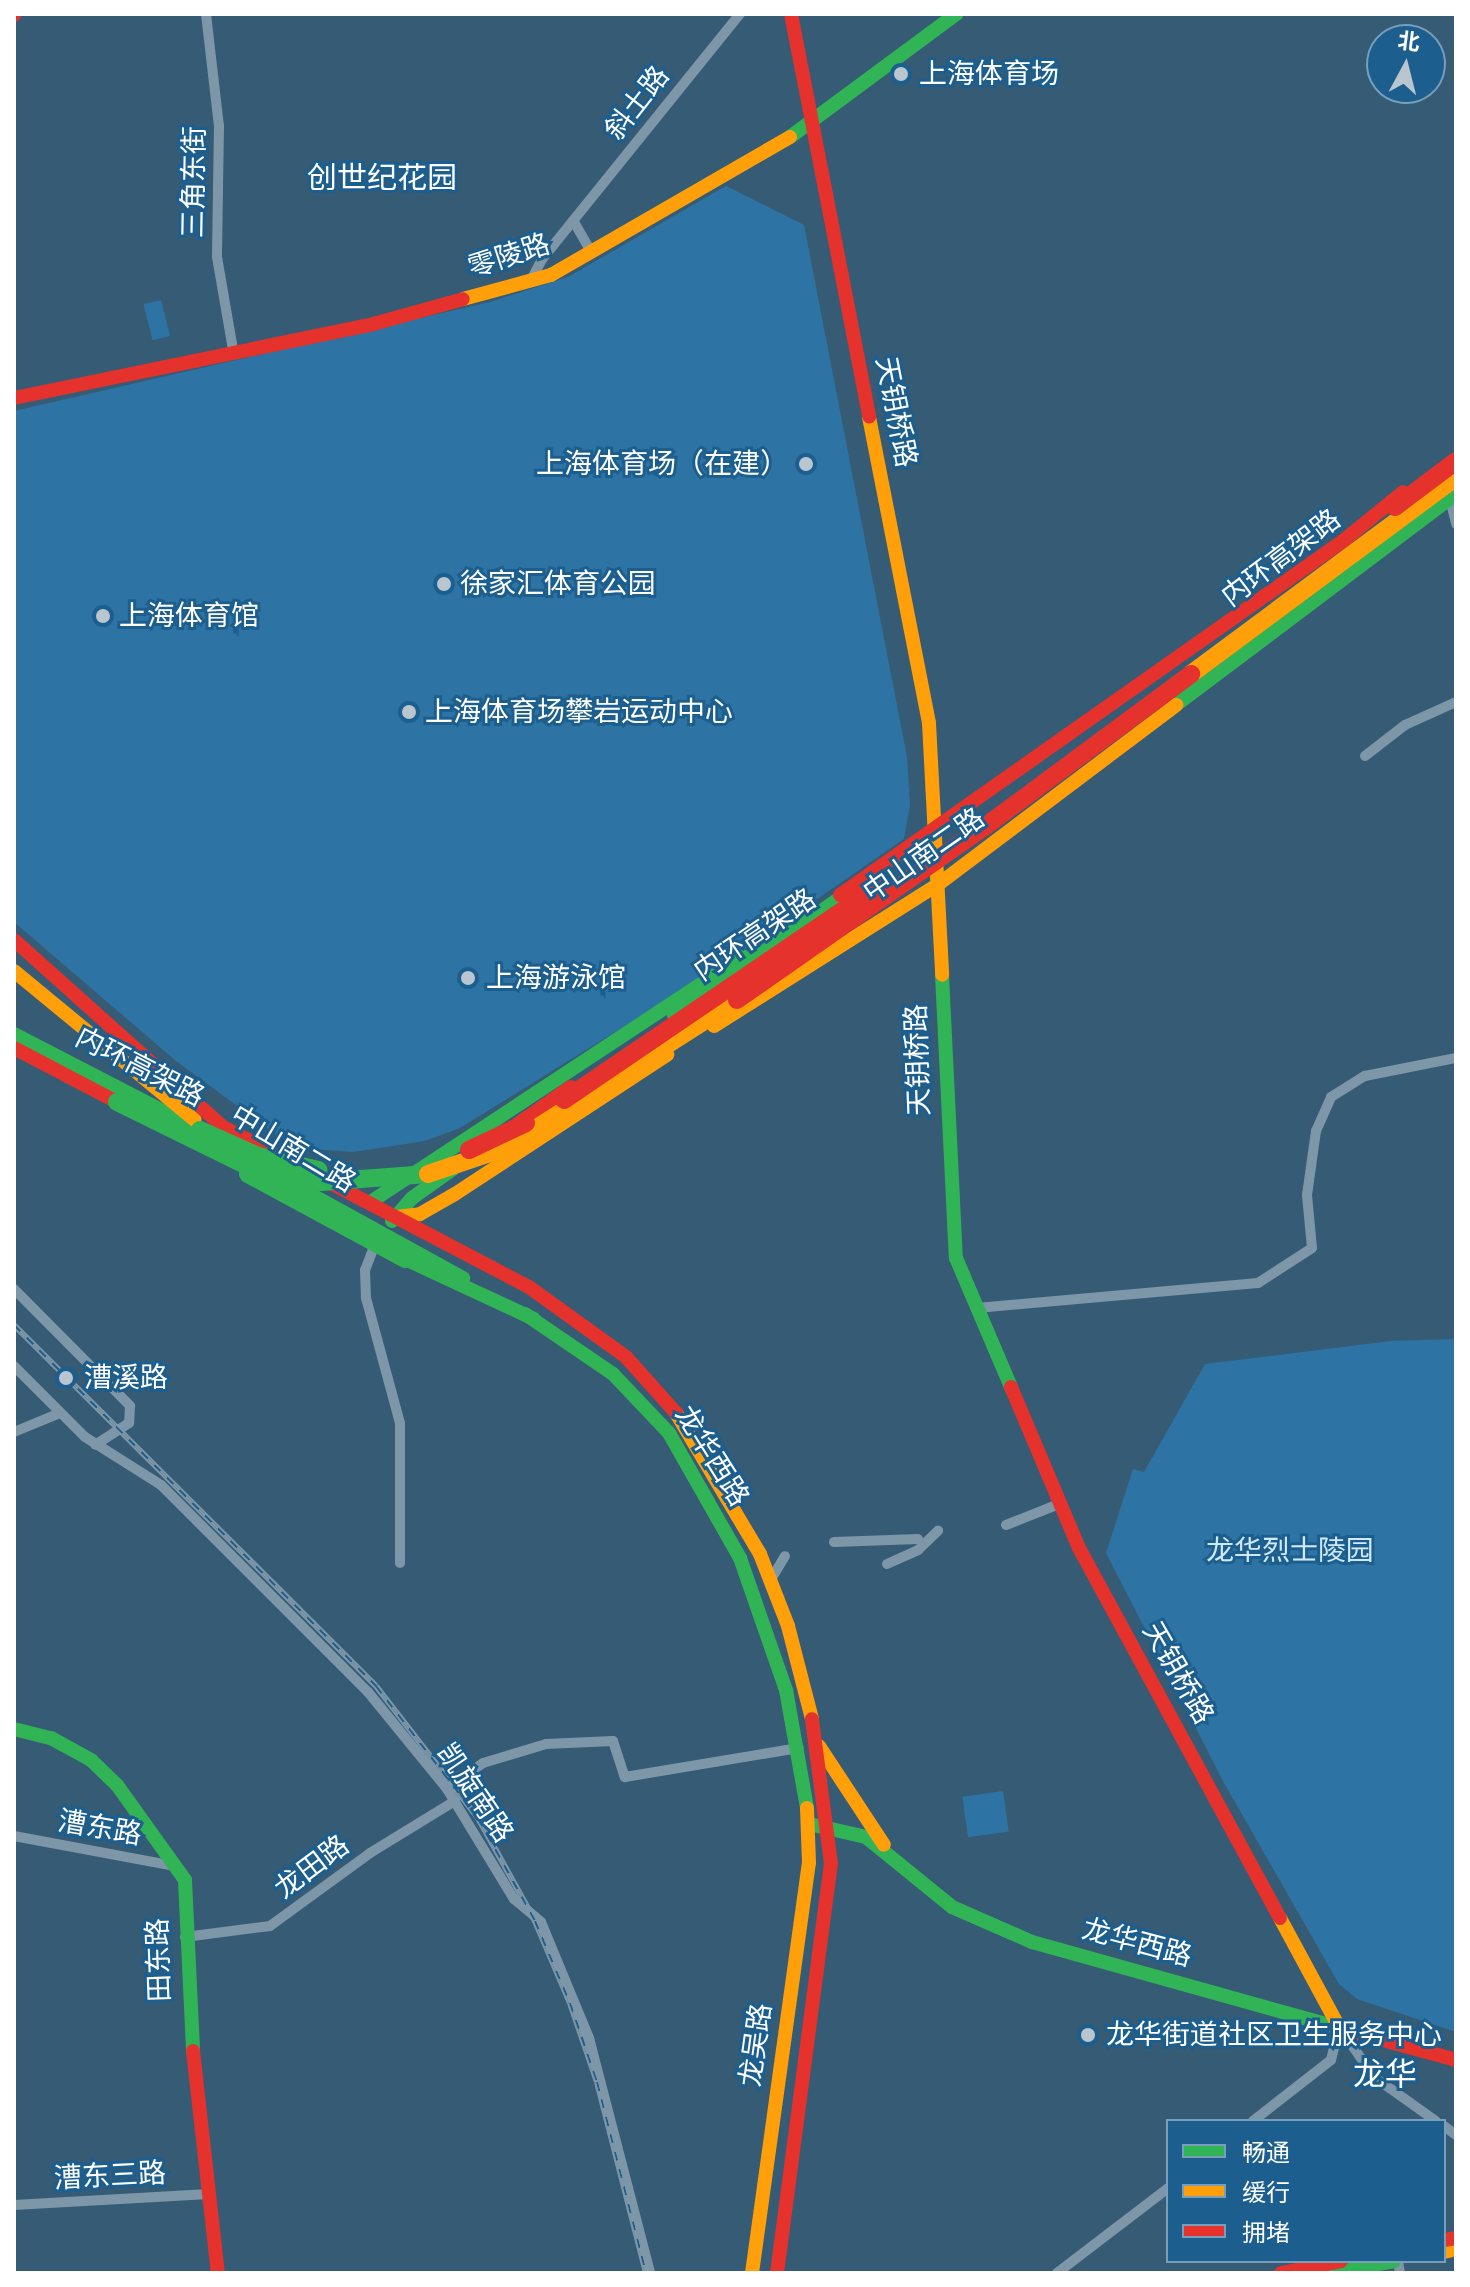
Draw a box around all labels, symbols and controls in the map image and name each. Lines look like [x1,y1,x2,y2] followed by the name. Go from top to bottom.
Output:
[1366,24,1446,104] north arrow
[1396,25,1422,58] text: 北
[919,57,1059,91] place label: 上海体育场
[598,60,676,146] street label: 斜土路
[890,63,912,85] marker: 上海体育场
[176,126,212,238] street label: 三角东街
[307,160,457,196] district label: 创世纪花园
[464,227,554,285] street label: 零陵路
[869,354,923,470] street label: 天钥桥路
[536,447,788,481] place label: 上海体育场（在建）
[795,453,817,475] marker: 上海体育场（在建）
[1215,502,1347,614] street label: 内环高架路
[460,567,656,601] place label: 徐家汇体育公园
[435,575,453,593] marker: 徐家汇体育公园
[119,599,259,633] place label: 上海体育馆
[94,607,112,625] marker: 上海体育馆
[425,695,733,729] place label: 上海体育场攀岩运动中心
[400,703,418,721] marker: 上海体育场攀岩运动中心
[857,801,991,909] street label: 中山南二路
[688,882,822,988] street label: 内环高架路
[486,961,626,995] place label: 上海游泳馆
[457,967,479,989] marker: 上海游泳馆
[899,1003,937,1117] street label: 天钥桥路
[70,1020,210,1114] street label: 内环高架路
[224,1099,362,1199] street label: 中山南二路
[84,1361,168,1395] place label: 漕溪路
[55,1367,77,1389] marker: 漕溪路
[668,1400,756,1512] street label: 龙华西路
[1206,1534,1374,1568] park label: 龙华烈士陵园
[1135,1616,1221,1730] street label: 天钥桥路
[430,1737,520,1849] street label: 凯旋南路
[56,1804,144,1852] street label: 漕东路
[268,1828,356,1906] street label: 龙田路
[1079,1912,1195,1974] street label: 龙华西路
[141,1917,177,2003] street label: 田东路
[734,2001,778,2089] street label: 龙吴路
[1106,2018,1442,2052] place label: 龙华街道社区卫生服务中心
[1077,2024,1099,2046] marker: 龙华街道社区卫生服务中心
[1353,2055,1417,2093] district label: 龙华
[1166,2119,1446,2263] legend
[1242,2136,1290,2169] text: 畅通
[53,2156,167,2196] street label: 漕东三路
[1242,2176,1290,2209] text: 缓行
[1242,2216,1290,2249] text: 拥堵

